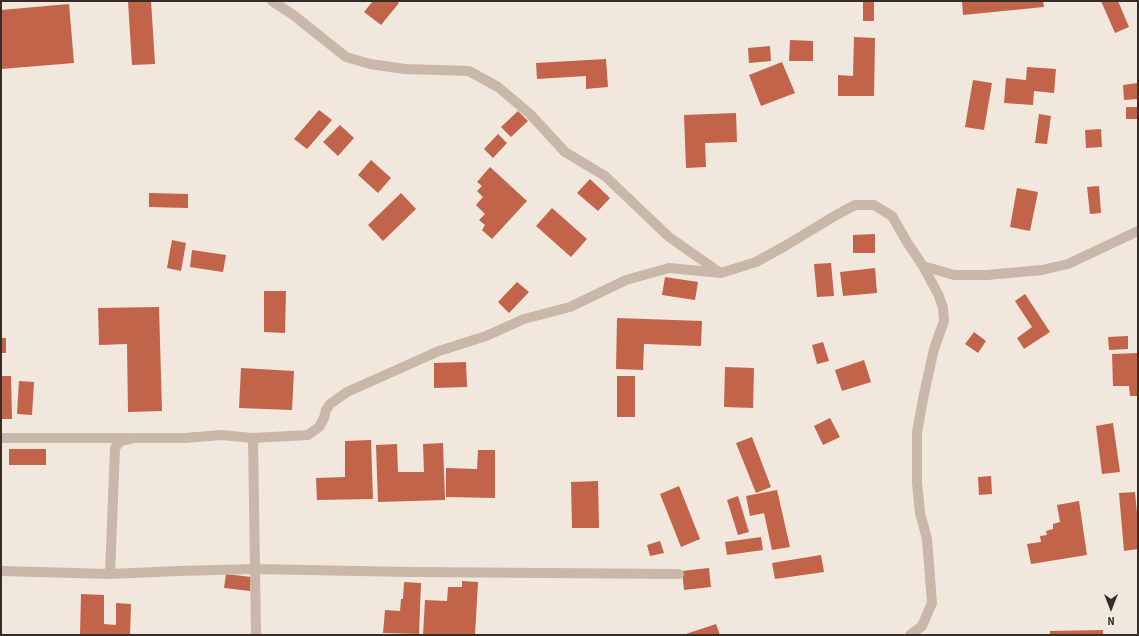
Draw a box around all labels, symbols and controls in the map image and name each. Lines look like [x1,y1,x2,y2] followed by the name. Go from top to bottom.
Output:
[1091,588,1131,628] north arrow
[1107,613,1115,628] text: N

